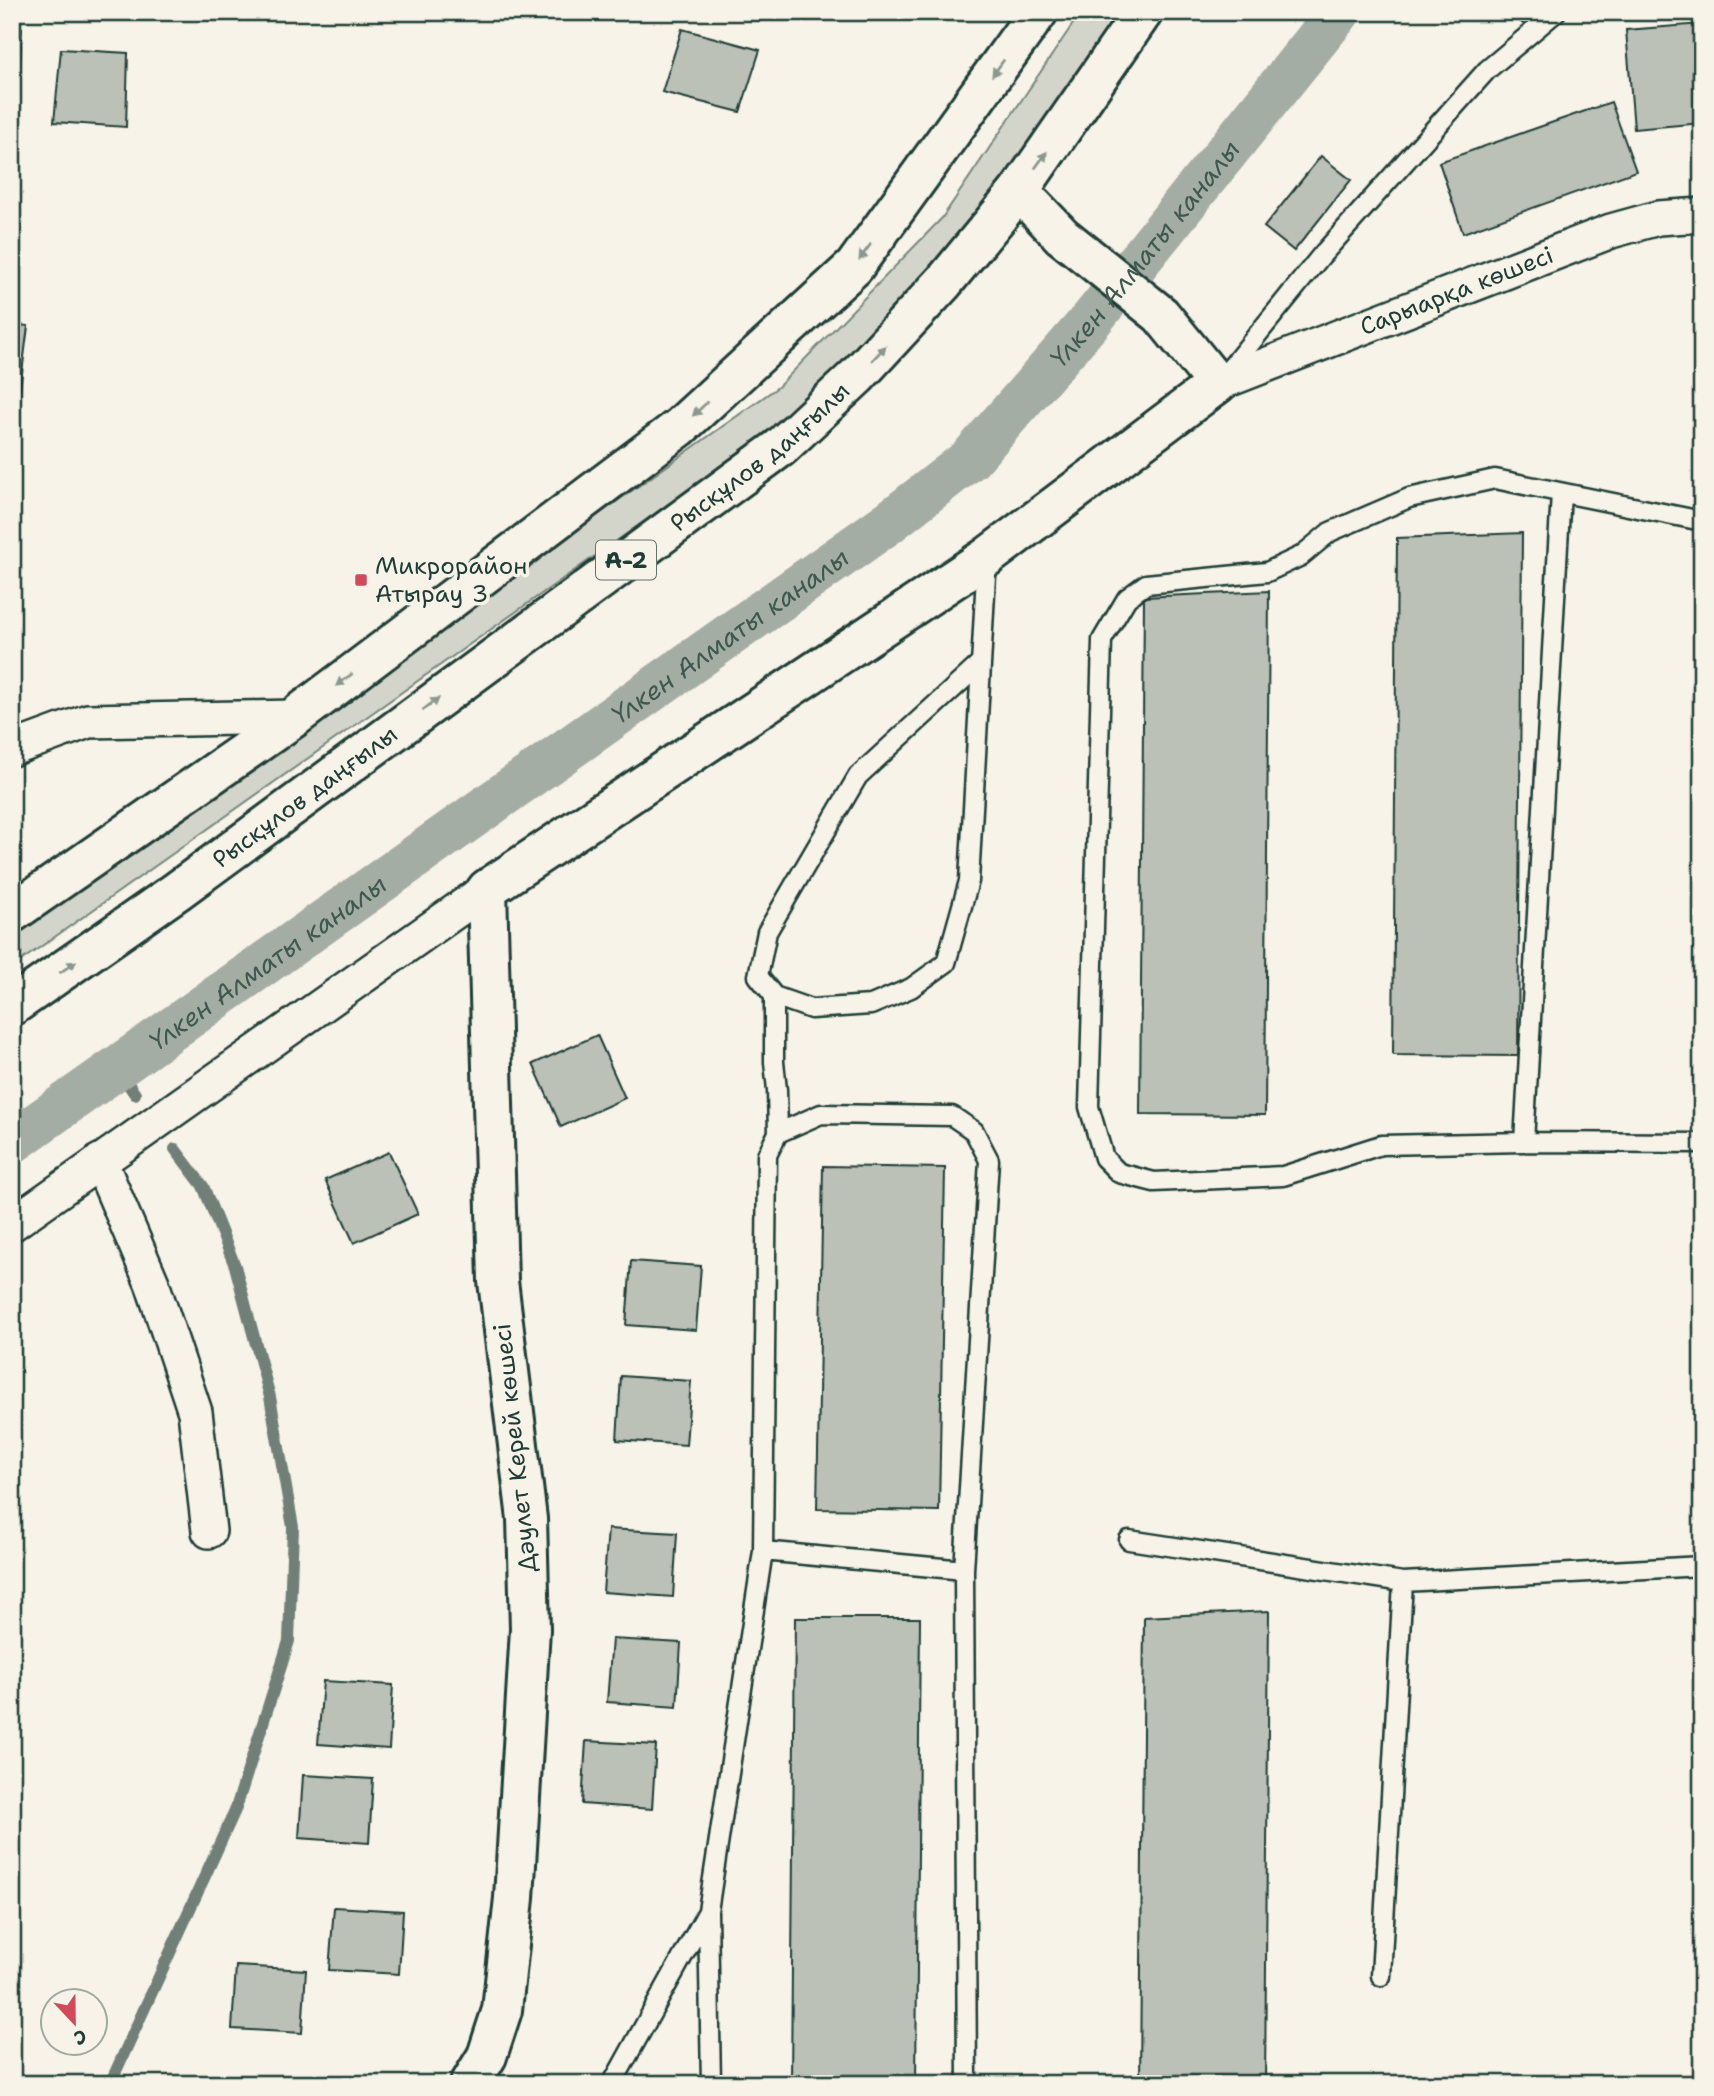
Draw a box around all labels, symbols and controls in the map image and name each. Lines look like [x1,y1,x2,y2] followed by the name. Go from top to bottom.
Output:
[991,59,1005,77] one-way arrow
[1041,132,1247,374] water label: Үлкен Алматы каналы
[1034,151,1048,169] one-way arrow
[1355,239,1558,343] street label: Сарыарқа көшесі
[858,243,872,261] one-way arrow
[871,344,887,362] one-way arrow
[664,375,856,539] street label: Рысқұлов даңғылы
[692,400,709,416] one-way arrow
[603,539,855,731] water label: Үлкен Алматы каналы
[596,540,656,580] road number: A-2
[375,550,527,610] place label: Микрорайон Атырау 3
[353,572,369,588] marker: Микрорайон Атырау 3
[335,673,353,687] one-way arrow
[422,697,440,711] one-way arrow
[206,718,404,876] street label: Рысқұлов даңғылы
[141,866,393,1058] water label: Үлкен Алматы каналы
[59,960,77,974] one-way arrow
[486,1322,544,1574] street label: Дәулет Керей көшесі
[38,1988,108,2058] north arrow
[70,2024,90,2051] text: С

